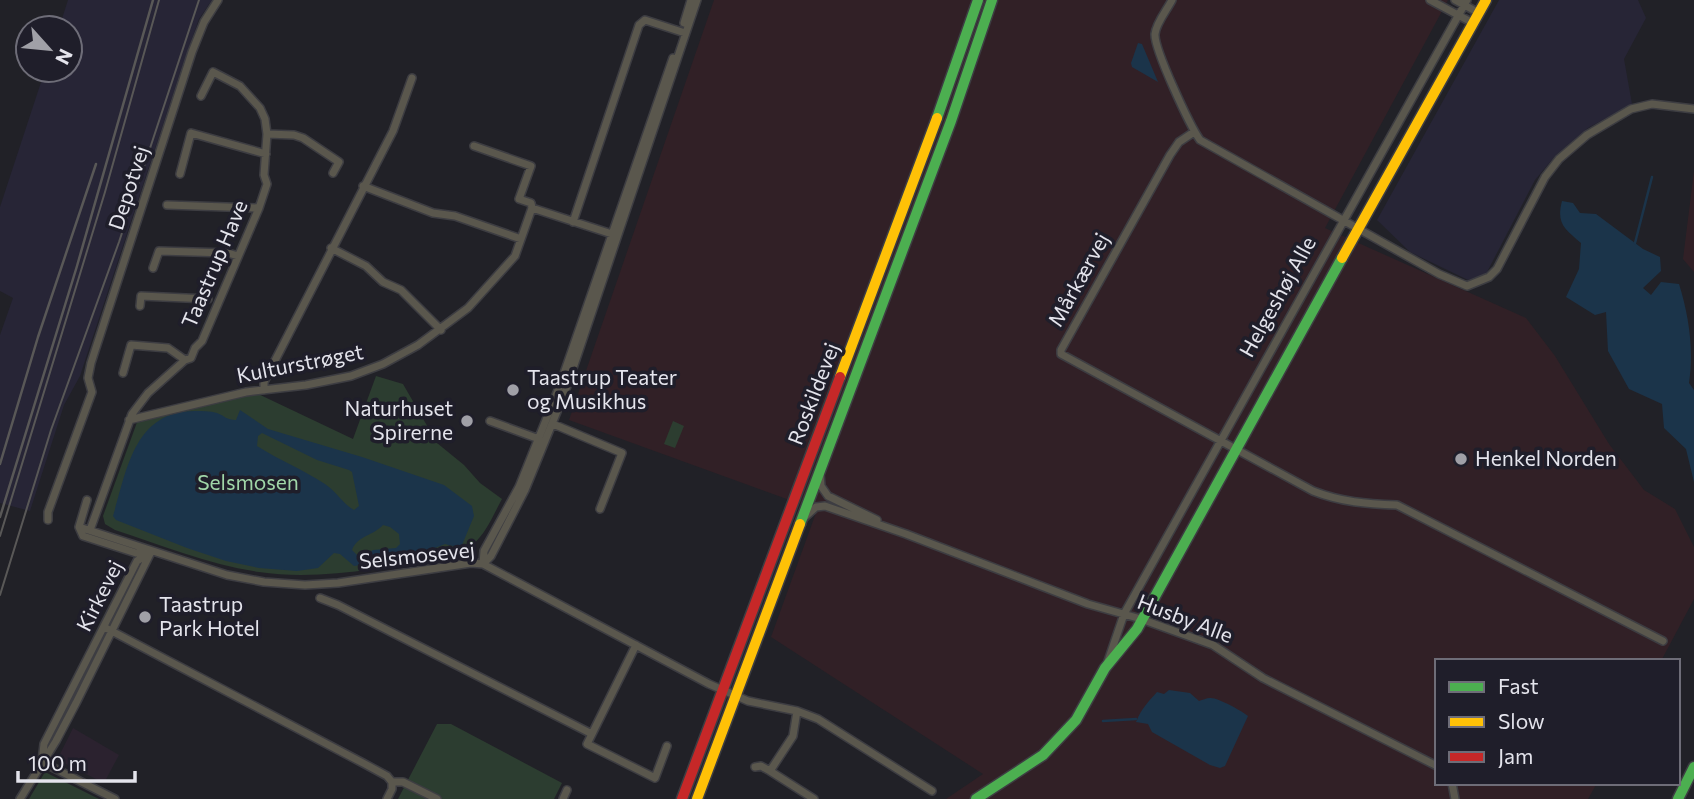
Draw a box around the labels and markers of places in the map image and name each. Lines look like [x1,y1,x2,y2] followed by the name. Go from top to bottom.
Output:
[527,364,677,413] place label: Taastrup Teater og Musikhus
[505,382,521,398] marker: Taastrup Teater og Musikhus
[345,395,453,444] place label: Naturhuset Spirerne
[459,413,475,429] marker: Naturhuset Spirerne
[1475,445,1617,470] place label: Henkel Norden
[1453,451,1469,467] marker: Henkel Norden
[159,591,260,640] place label: Taastrup Park Hotel
[137,609,153,625] marker: Taastrup Park Hotel

